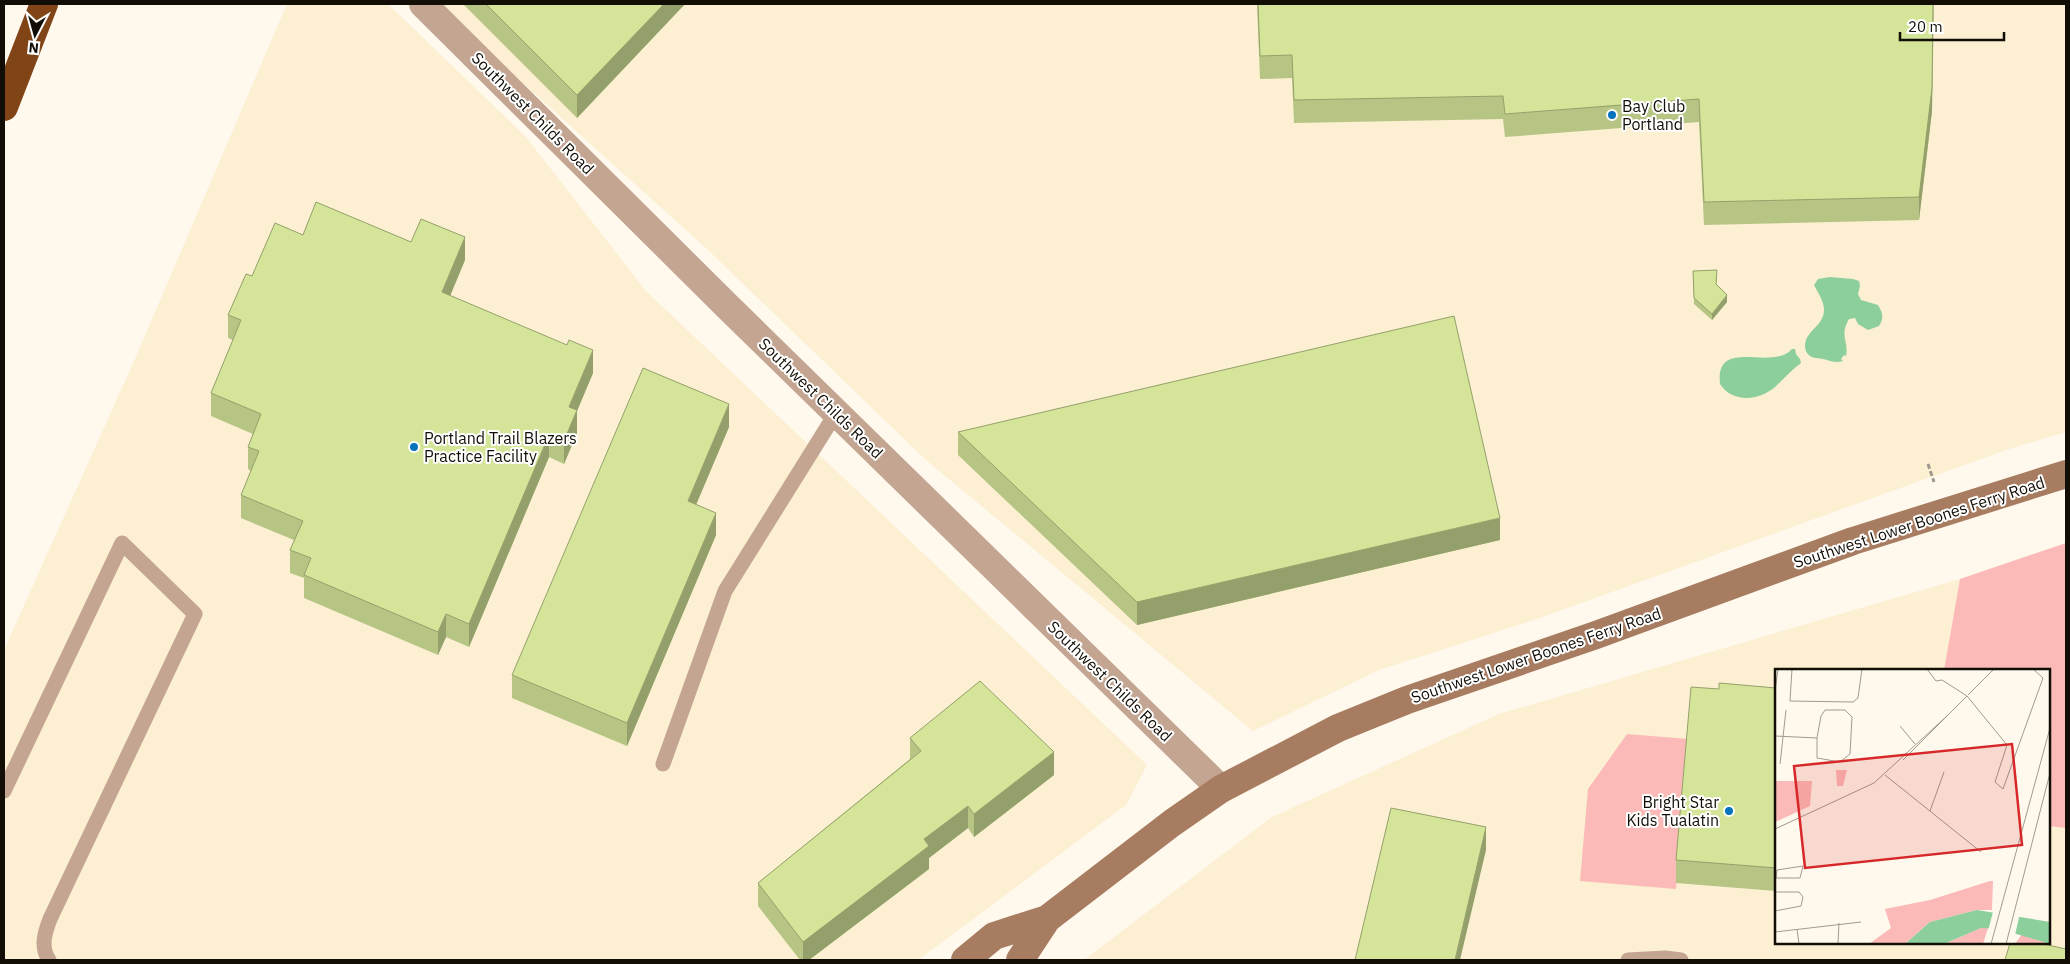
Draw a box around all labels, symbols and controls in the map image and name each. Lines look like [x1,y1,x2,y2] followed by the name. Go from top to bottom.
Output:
[10,10,60,60] north arrow
[1900,10,2004,42] scale bar
[1908,17,1943,36] text: 20 m
[28,38,40,57] text: N
[468,48,598,178] street label: Southwest Childs Road
[1622,96,1685,134] place label: Bay Club Portland
[1606,109,1618,121] marker: Bay Club Portland
[755,333,887,463] street label: Southwest Childs Road
[424,428,577,466] place label: Portland Trail Blazers Practice Facility
[408,441,420,453] marker: Portland Trail Blazers Practice Facility
[1791,472,2047,572] street label: Southwest Lower Boones Ferry Road
[1408,603,1664,707] street label: Southwest Lower Boones Ferry Road
[1044,616,1176,746] street label: Southwest Childs Road
[1775,669,2050,944] inset map
[1626,792,1719,830] place label: Bright Star Kids Tualatin
[1723,805,1735,817] marker: Bright Star Kids Tualatin

